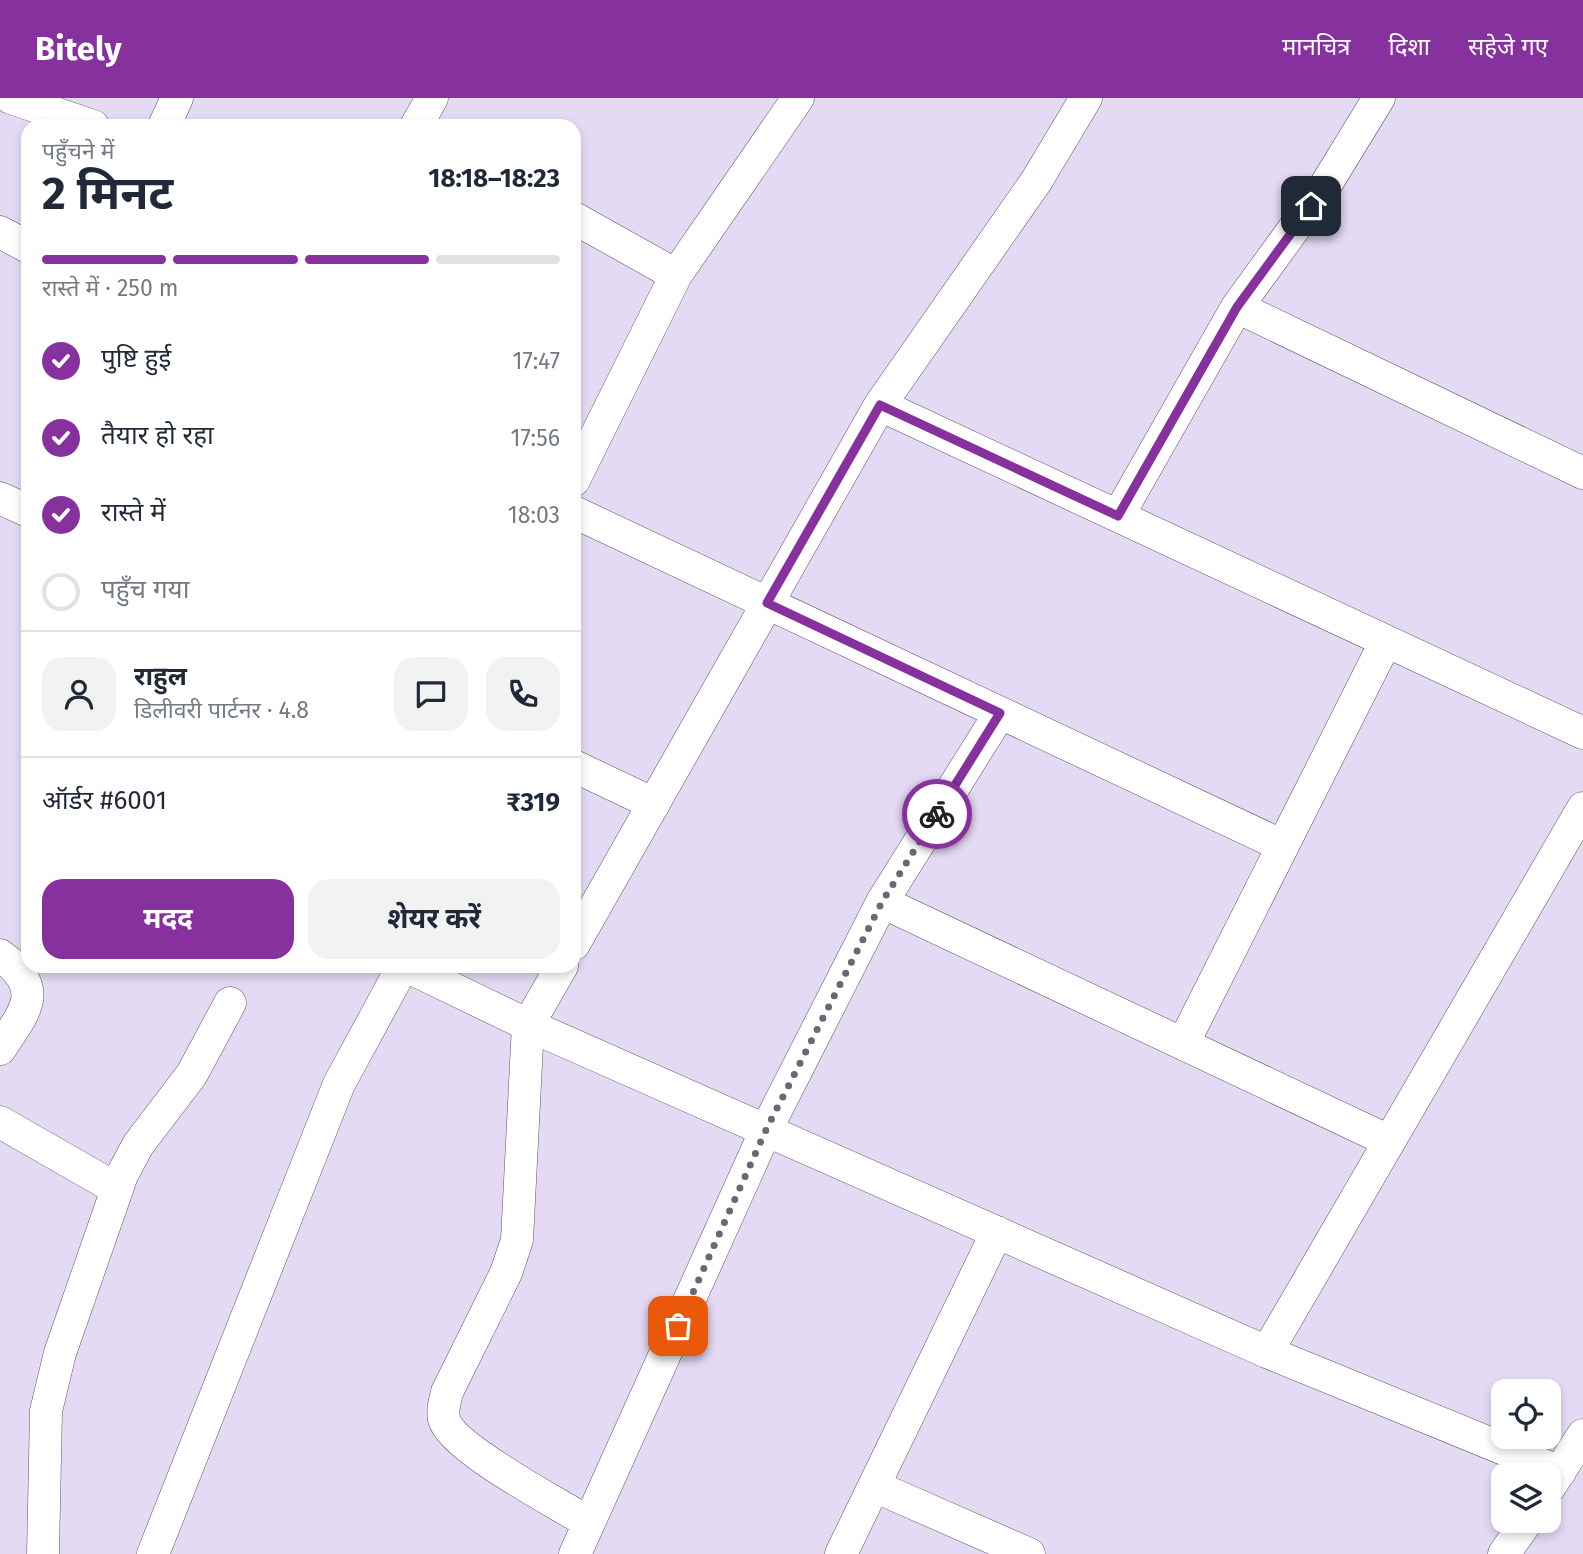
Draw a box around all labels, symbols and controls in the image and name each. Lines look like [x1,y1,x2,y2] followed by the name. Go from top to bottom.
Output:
[35,29,122,69] text: Bitely
[1282,33,1351,61] text: मानचित्र
[1389,33,1430,61] text: दिशा
[1468,33,1548,61] text: सहेजे गए
[42,137,115,165] text: पहुँचने में
[428,163,560,194] text: 18:18–18:23
[42,166,173,221] text: 2 मिनट
[1281,176,1341,236] pin
[1292,187,1330,225] icon: home
[42,274,179,302] text: रास्ते में · 250 m
[42,342,80,380] icon: check
[101,343,171,374] text: पुष्टि हुई
[513,347,560,375] text: 17:47
[42,419,80,457] icon: check
[101,420,214,451] text: तैयार हो रहा
[510,424,560,452] text: 17:56
[42,496,80,534] icon: check
[101,497,166,528] text: रास्ते में
[508,501,560,529] text: 18:03
[101,574,189,605] text: पहुँच गया
[42,657,116,731] button: person
[394,657,468,731] button: chat
[486,657,560,731] button: phone
[134,661,187,692] text: राहुल
[134,696,309,724] text: डिलीवरी पार्टनर · 4.8
[902,779,972,849] courier
[42,785,167,816] text: ऑर्डर #6001
[506,787,560,818] text: ₹319
[918,795,956,833] icon: bike
[42,879,294,959] button: मदद
[308,879,560,959] button: शेयर करें
[648,1296,708,1356] pin
[659,1307,697,1345] icon: bag
[1491,1379,1561,1533] map controls
[1491,1379,1561,1449] button: locate
[1491,1463,1561,1533] button: layers

